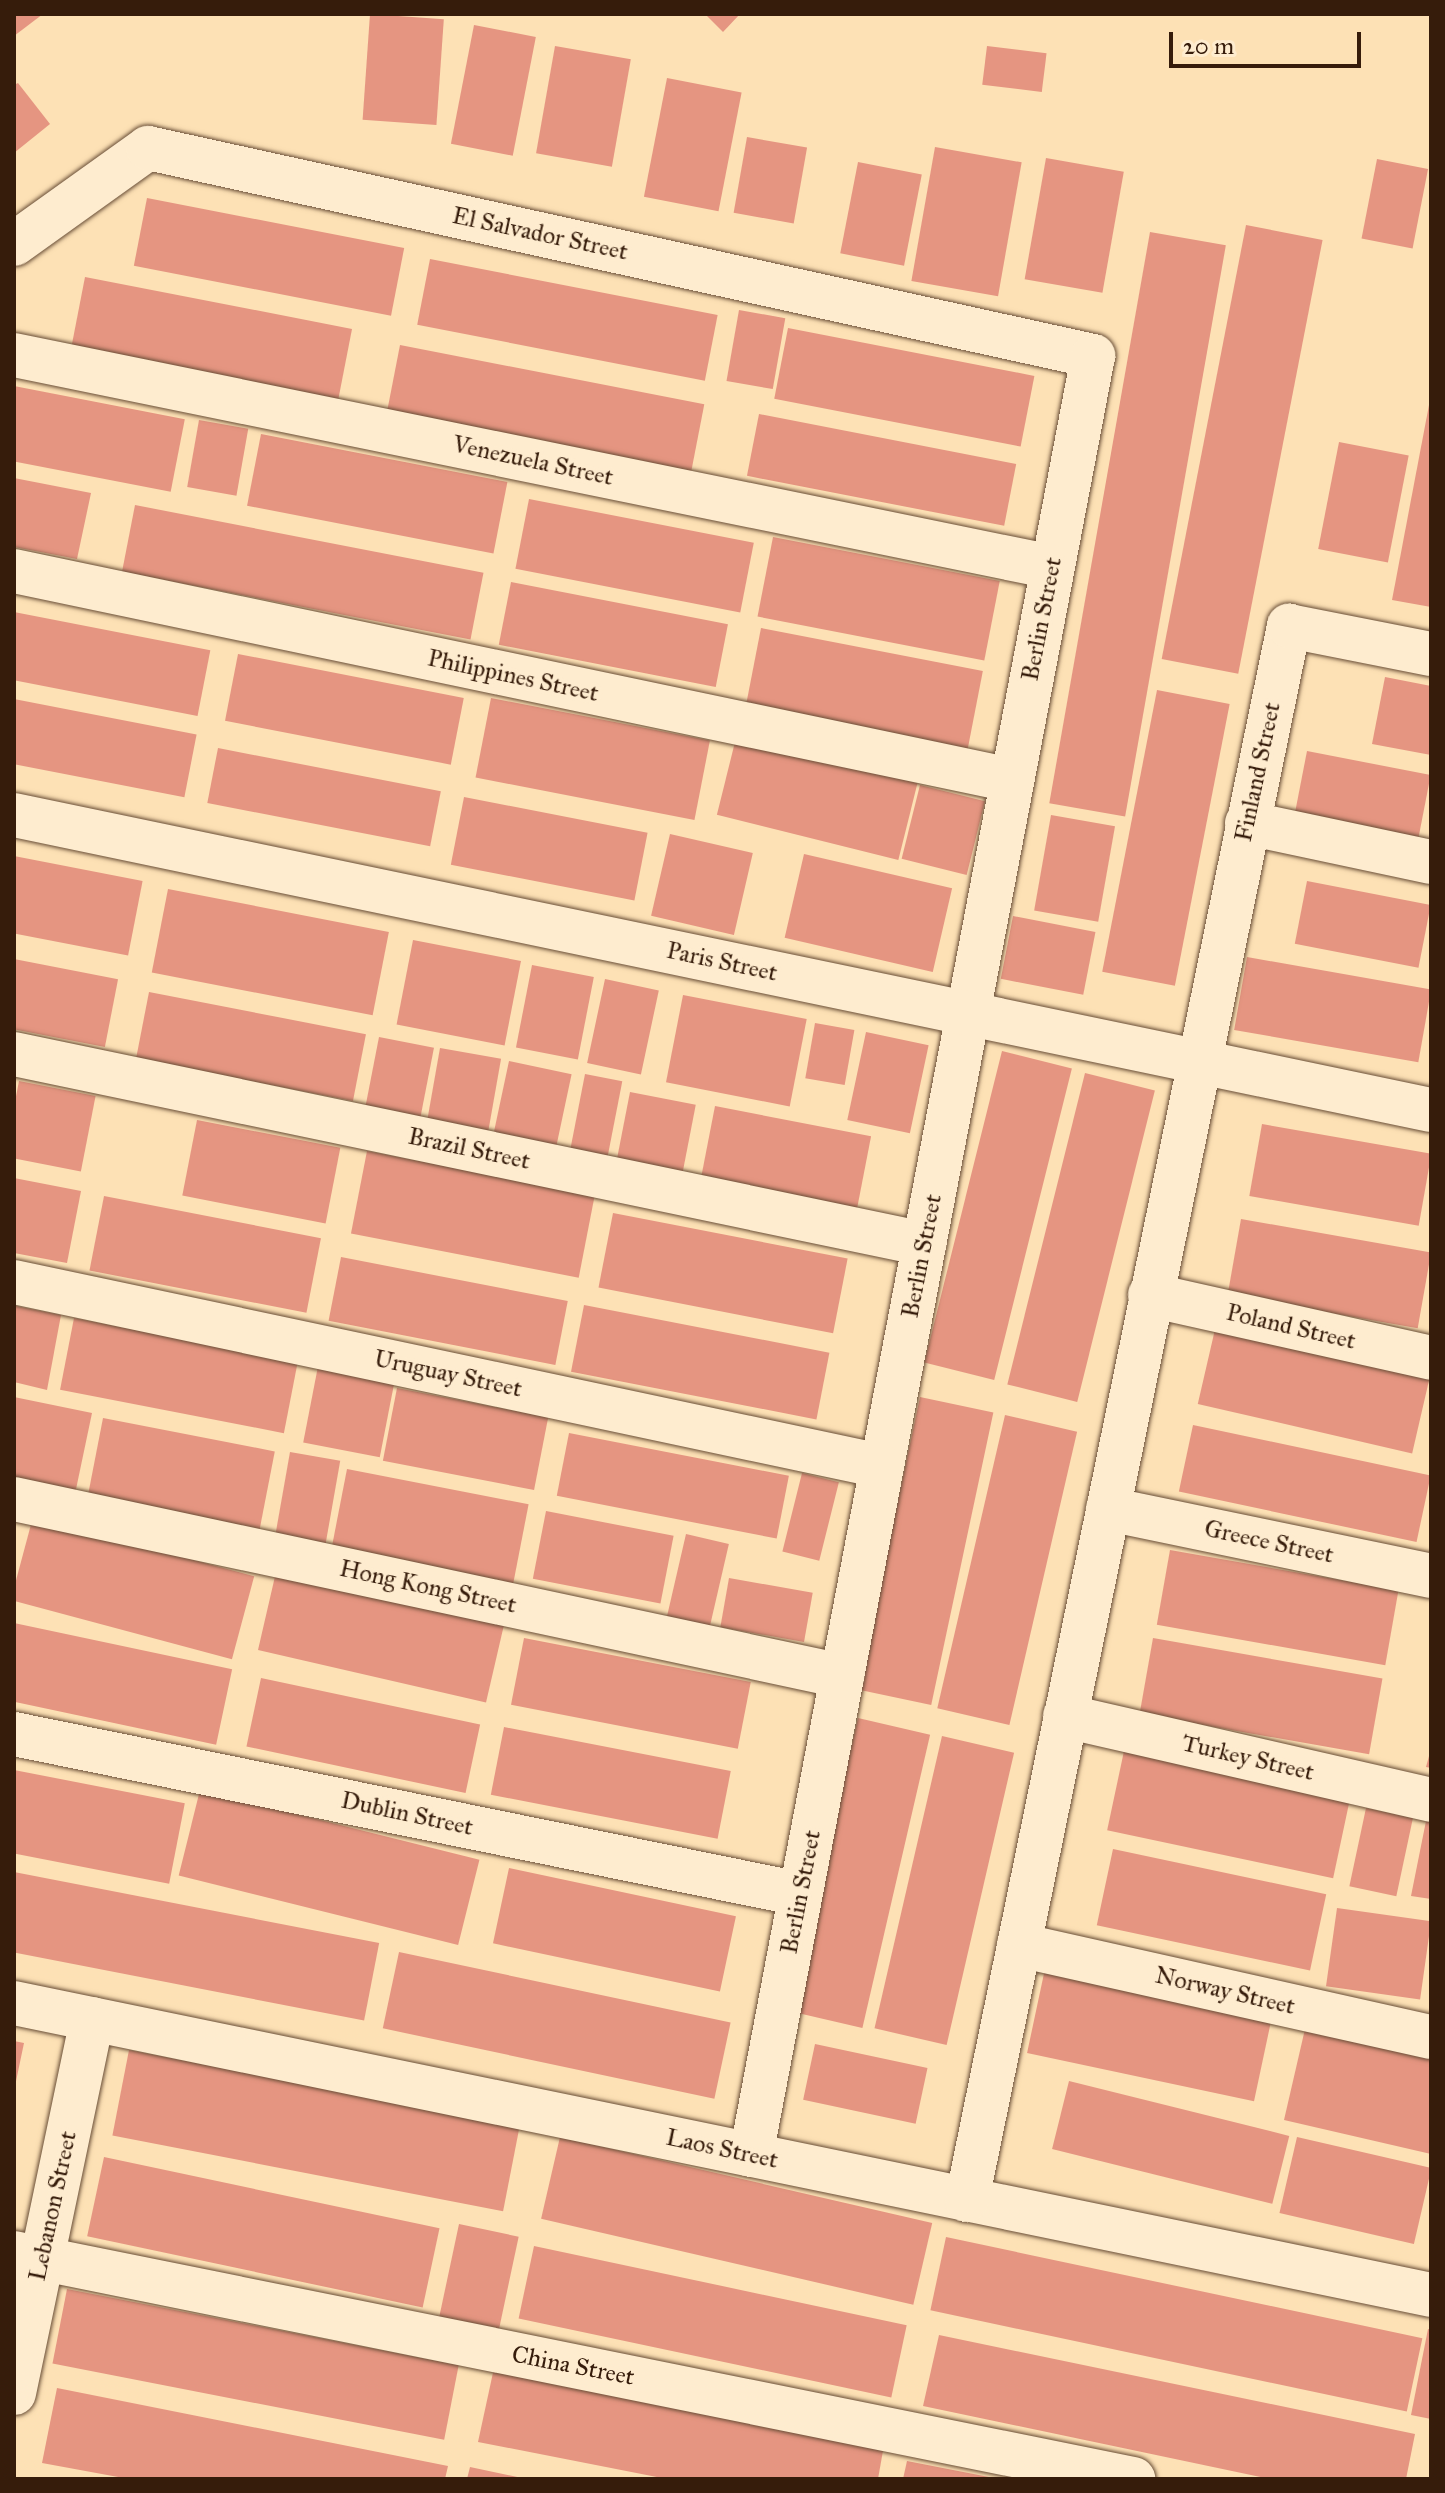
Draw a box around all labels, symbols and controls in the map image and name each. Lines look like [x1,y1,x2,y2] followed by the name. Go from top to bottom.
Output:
[1173,16,1365,66] scale bar
[1183,31,1234,61] text: 20 m
[450,201,630,267] street label: El Salvador Street
[450,430,616,492] street label: Venezuela Street
[1016,555,1068,683] street label: Berlin Street
[425,644,601,708] street label: Philippines Street
[1229,700,1287,844] street label: Finland Street
[664,936,780,988] street label: Paris Street
[405,1122,533,1176] street label: Brazil Street
[896,1192,948,1320] street label: Berlin Street
[1224,1298,1358,1356] street label: Poland Street
[371,1344,525,1404] street label: Uruguay Street
[1202,1514,1336,1570] street label: Greece Street
[337,1554,519,1620] street label: Hong Kong Street
[1179,1729,1317,1787] street label: Turkey Street
[338,1786,476,1842] street label: Dublin Street
[775,1828,827,1956] street label: Berlin Street
[1152,1961,1298,2021] street label: Norway Street
[663,2123,781,2175] street label: Laos Street
[23,2128,83,2284] street label: Lebanon Street
[509,2340,637,2392] street label: China Street

